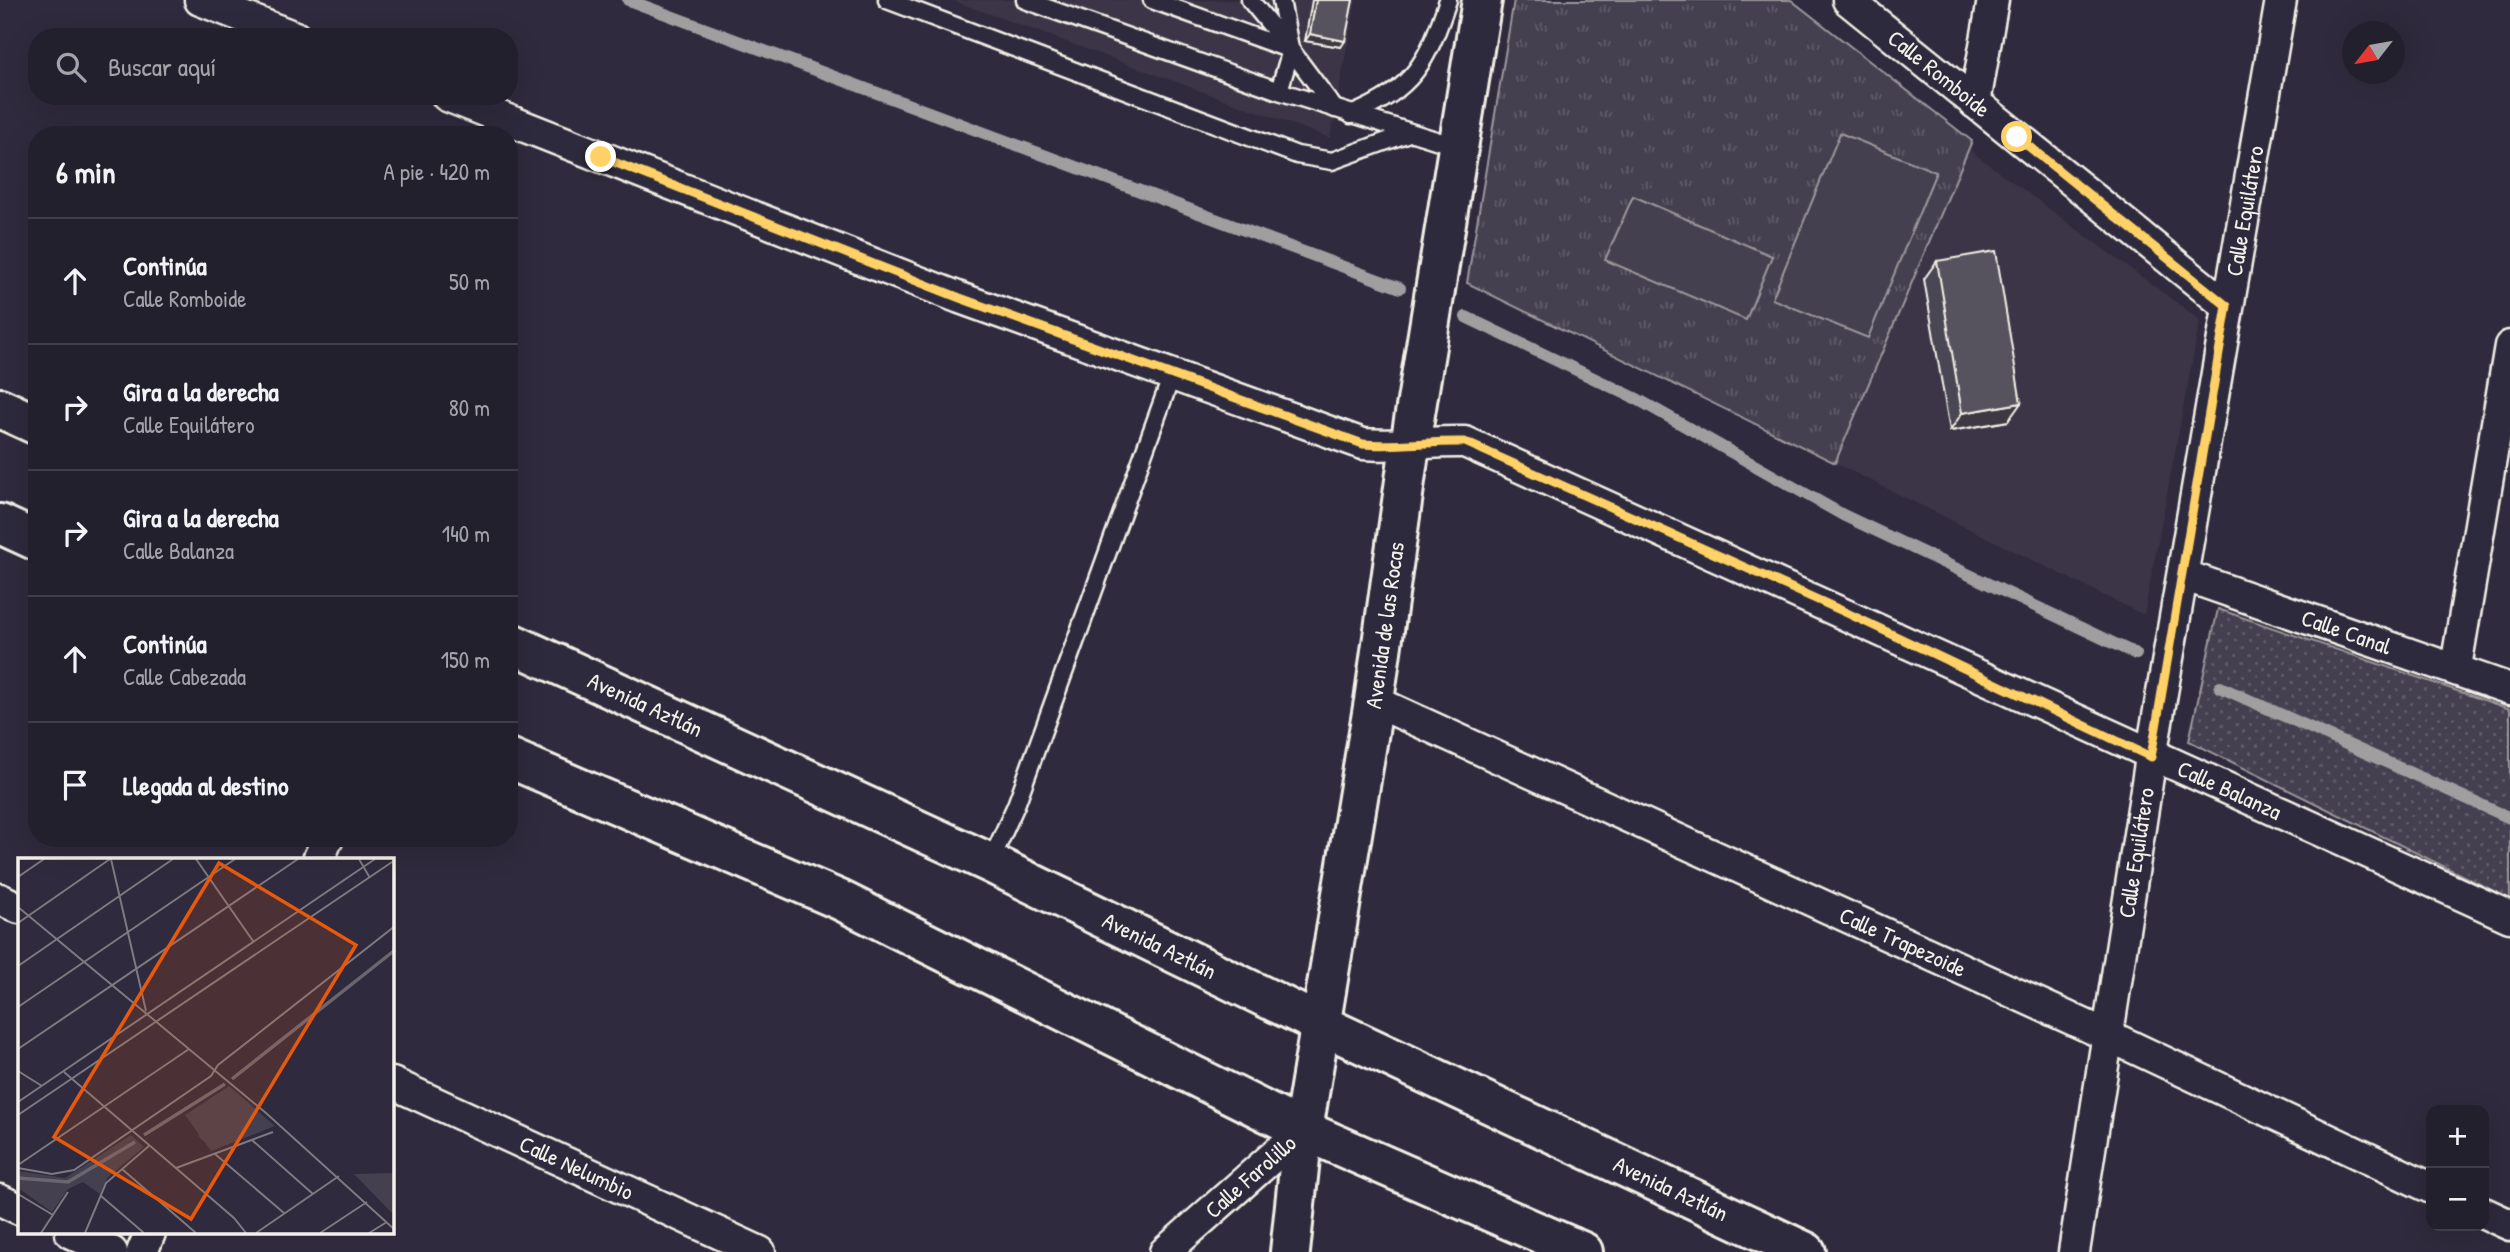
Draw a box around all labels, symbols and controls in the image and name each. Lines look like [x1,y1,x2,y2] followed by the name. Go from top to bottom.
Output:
[2342,21,2405,84] north arrow
[1882,22,1997,124] street label: Calle Romboide
[28,28,518,105] search box
[52,48,90,86] icon: search
[108,49,216,84] text: Buscar aquí
[2001,121,2032,152] route start
[585,141,616,172] route end
[2218,143,2271,278] street label: Calle Equilátero
[56,152,116,192] text: 6 min
[384,156,490,187] text: A pie · 420 m
[123,248,207,283] text: Continúa
[56,262,94,300] icon: ahead
[449,266,490,297] text: 50 m
[123,283,246,314] text: Calle Romboide
[123,374,279,409] text: Gira a la derecha
[56,388,94,426] icon: right
[449,392,490,423] text: 80 m
[123,409,254,440] text: Calle Equilátero
[123,500,279,535] text: Gira a la derecha
[56,514,94,552] icon: right
[442,518,490,549] text: 140 m
[123,535,234,566] text: Calle Balanza
[1357,540,1411,711] street label: Avenida de las Rocas
[2297,601,2396,662] street label: Calle Canal
[123,626,207,661] text: Continúa
[56,640,94,678] icon: ahead
[441,644,490,675] text: 150 m
[123,661,246,692] text: Calle Cabezada
[583,664,708,744] street label: Avenida Aztlán
[2173,752,2287,827] street label: Calle Balanza
[56,766,94,804] icon: arrive
[123,768,289,803] text: Llegada al destino
[2110,785,2161,920] street label: Calle Equilátero
[18,858,394,1234] inset map
[1835,899,1971,984] street label: Calle Trapezoide
[1098,904,1222,986] street label: Avenida Aztlán
[2426,1105,2489,1231] map controls
[2426,1105,2489,1168] button: +
[1198,1127,1302,1225] street label: Calle Farolillo
[515,1128,639,1207] street label: Calle Nelumbio
[1609,1148,1733,1228] street label: Avenida Aztlán
[2426,1168,2489,1231] button: −

